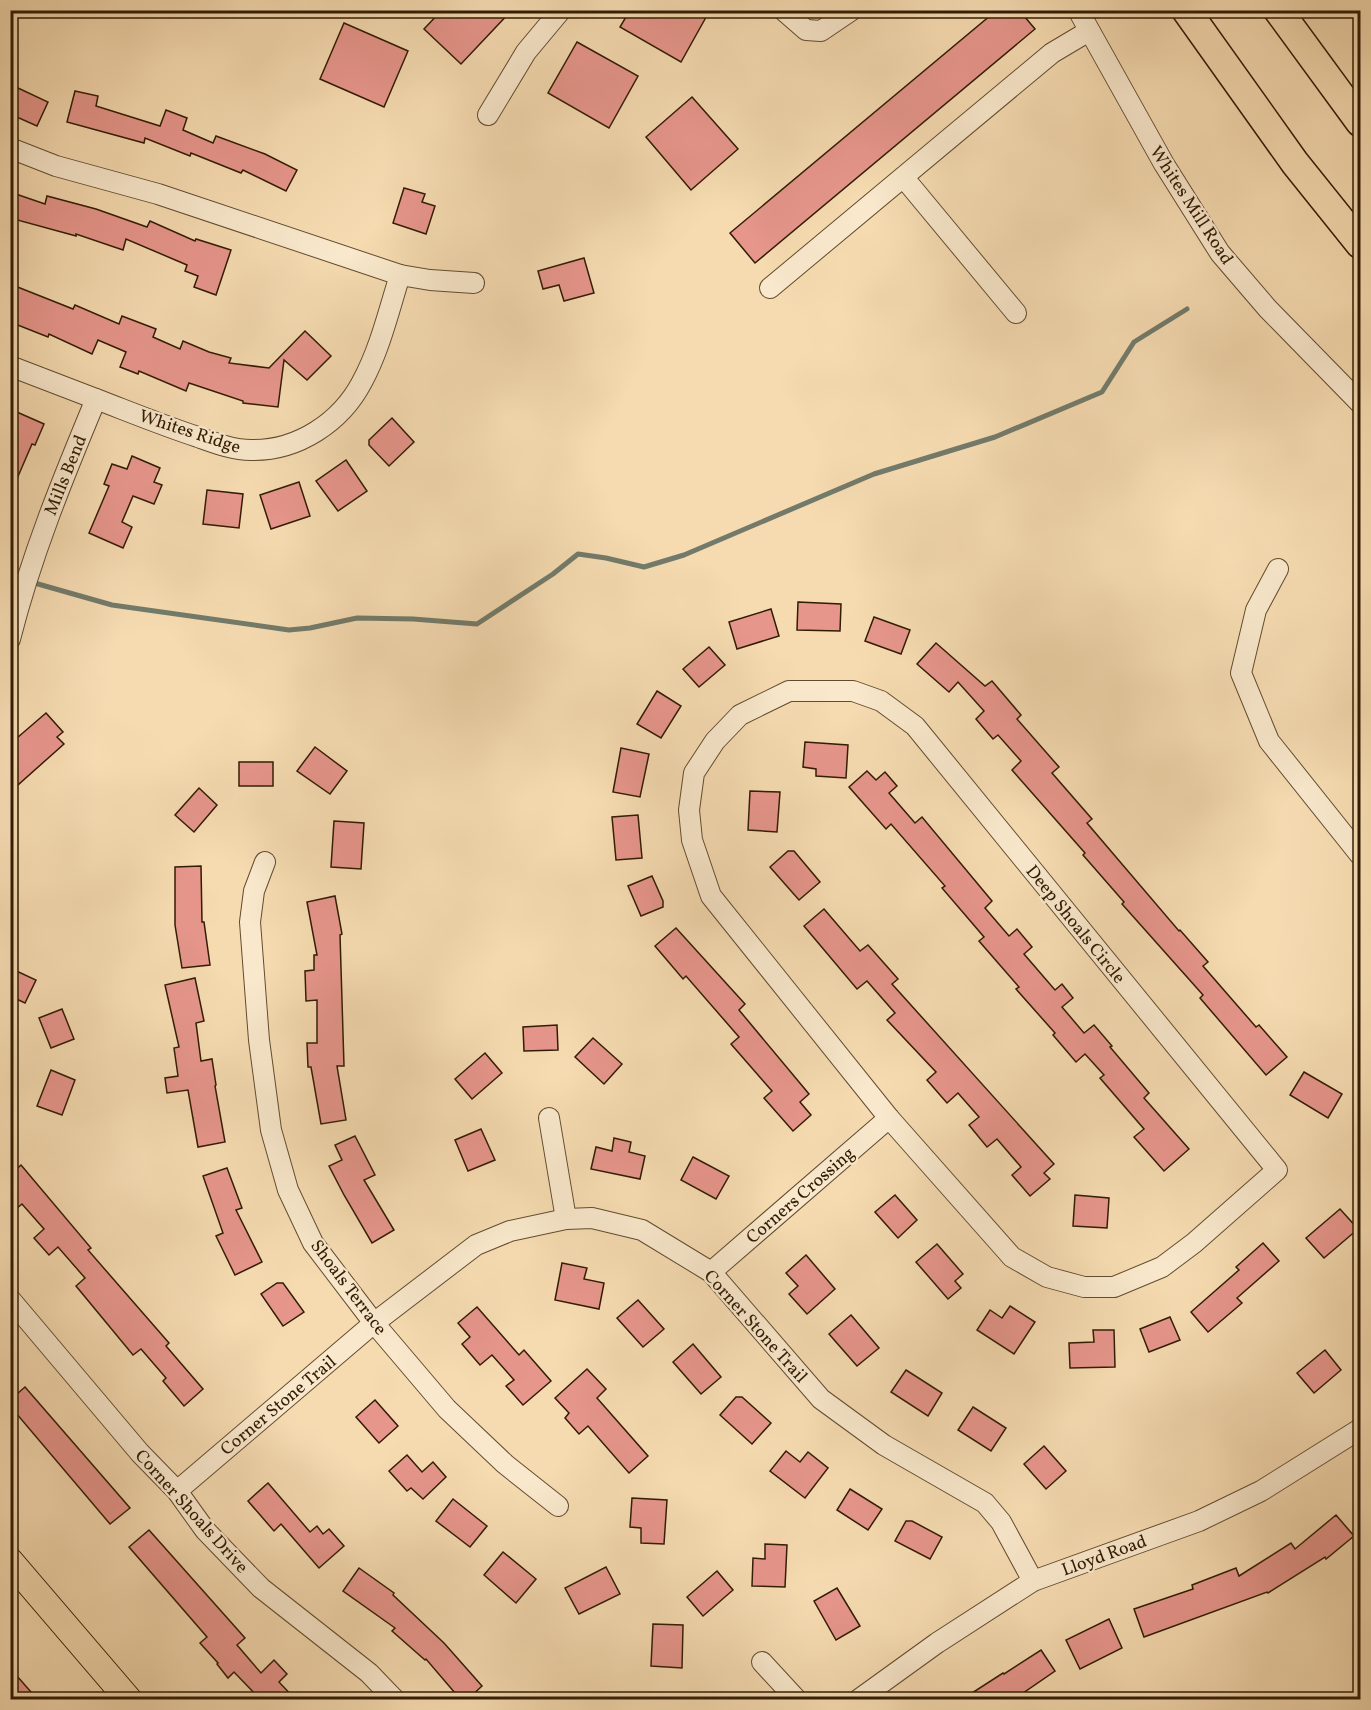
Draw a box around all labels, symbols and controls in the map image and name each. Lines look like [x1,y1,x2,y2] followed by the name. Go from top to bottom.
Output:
[1143,141,1239,270] street label: Whites Mill Road
[135,404,244,461] street label: Whites Ridge
[39,432,94,520] street label: Mills Bend
[1019,860,1131,990] street label: Deep Shoals Circle
[741,1142,861,1250] street label: Corners Crossing
[304,1235,392,1341] street label: Shoals Terrace
[697,1265,812,1389] street label: Corner Stone Trail
[216,1350,342,1462] street label: Corner Stone Trail
[128,1445,253,1580] street label: Corner Shoals Drive
[1059,1529,1151,1583] street label: Lloyd Road

